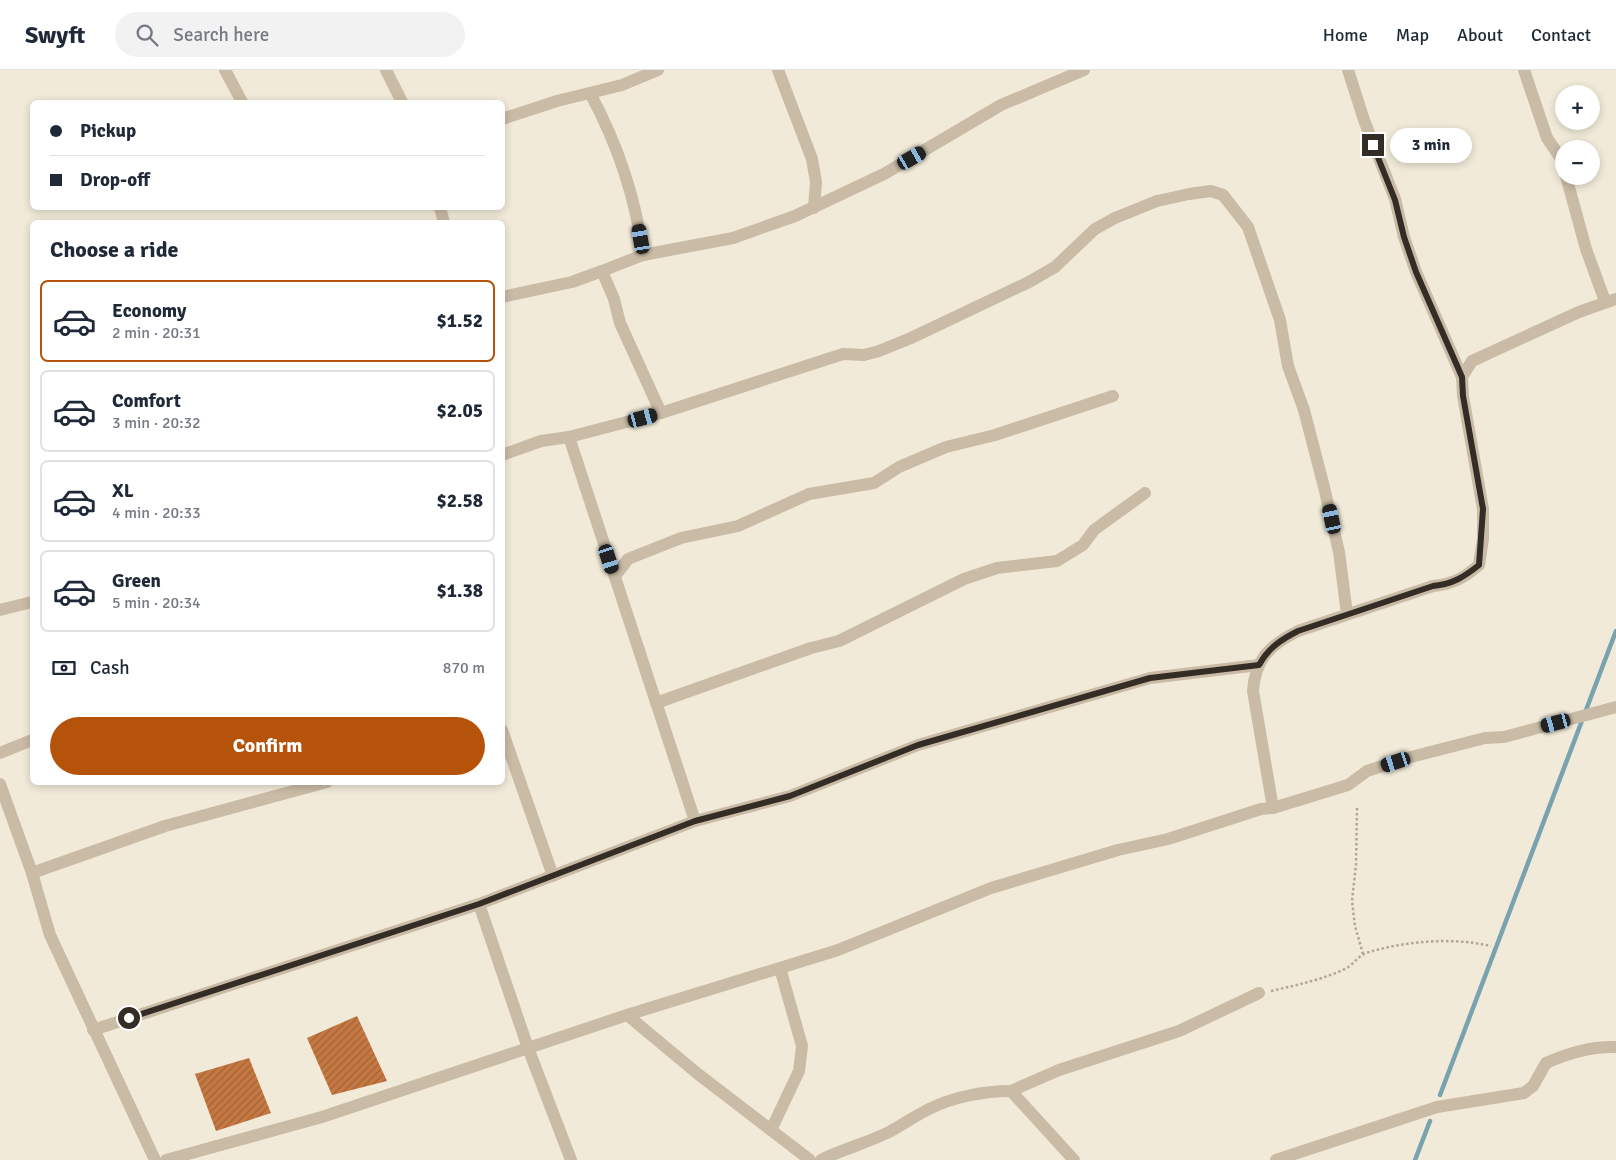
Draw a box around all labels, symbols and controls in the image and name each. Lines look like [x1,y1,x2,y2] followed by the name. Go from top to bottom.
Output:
[115,12,465,57] search box
[25,20,85,50] text: Swyft
[133,21,161,49] icon: search
[173,23,269,47] text: Search here
[1323,24,1368,46] text: Home
[1396,24,1429,46] text: Map
[1457,24,1503,46] text: About
[1531,24,1591,46] text: Contact
[1555,85,1600,185] map controls
[1555,85,1600,130] button: +
[80,119,136,143] text: Pickup
[1390,128,1473,162] callout: 3 min
[1362,134,1384,156] route end
[1412,135,1450,155] text: 3 min
[1555,140,1600,185] button: −
[895,144,928,172] car
[80,168,150,192] text: Drop-off
[631,223,650,255] car
[50,236,178,263] text: Choose a ride
[52,299,97,344] icon: car
[112,299,186,323] text: Economy
[437,309,483,333] text: $1.52
[112,323,201,343] text: 2 min · 20:31
[52,389,97,434] icon: car
[112,389,181,413] text: Comfort
[437,399,483,423] text: $2.05
[626,407,659,429] car
[112,413,201,433] text: 3 min · 20:32
[52,479,97,524] icon: car
[112,479,134,503] text: XL
[437,489,483,513] text: $2.58
[112,503,201,523] text: 4 min · 20:33
[1321,503,1342,535] car
[597,542,620,576] car
[52,569,97,614] icon: car
[112,569,161,593] text: Green
[437,579,483,603] text: $1.38
[112,593,201,613] text: 5 min · 20:34
[50,654,78,682] icon: cash
[90,656,130,680] text: Cash
[443,658,485,678] text: 870 m
[1539,712,1572,734] car
[50,717,485,775] button: Confirm
[1379,750,1412,774] car
[118,1007,140,1029] route start

